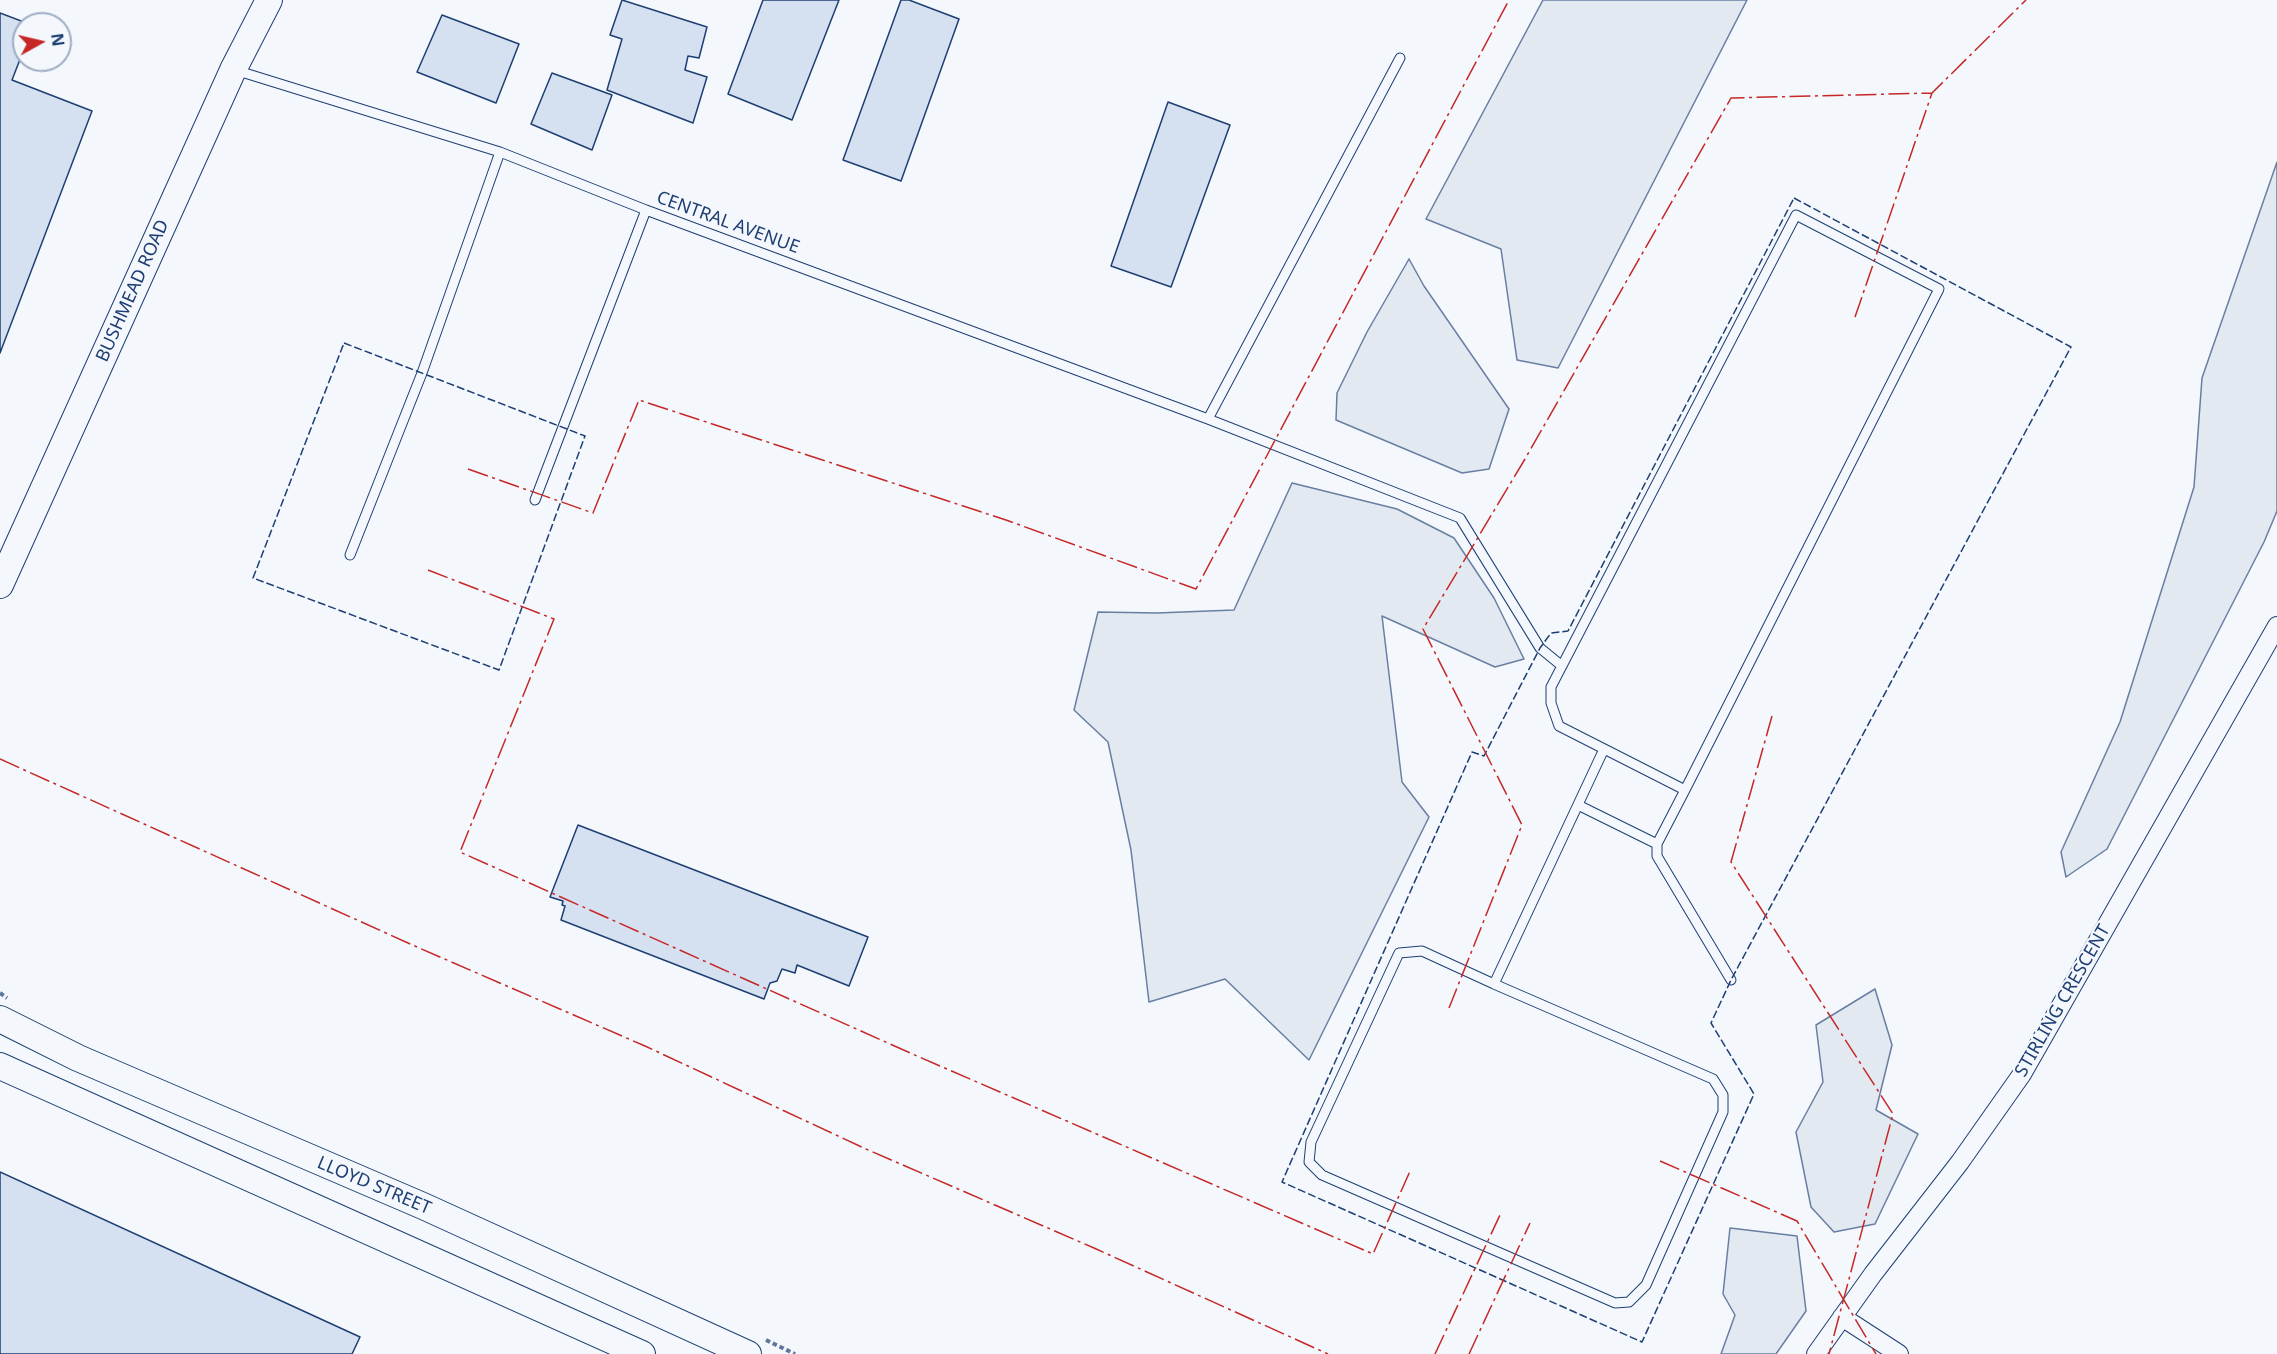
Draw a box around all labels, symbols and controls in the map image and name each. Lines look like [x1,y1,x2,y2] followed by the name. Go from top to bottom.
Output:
[12,12,72,72] north arrow
[46,32,70,48] text: N
[654,187,802,259] street label: CENTRAL AVENUE
[92,217,174,365] street label: BUSHMEAD ROAD
[2011,921,2115,1081] street label: STIRLING CRESCENT
[314,1152,434,1220] street label: LLOYD STREET

